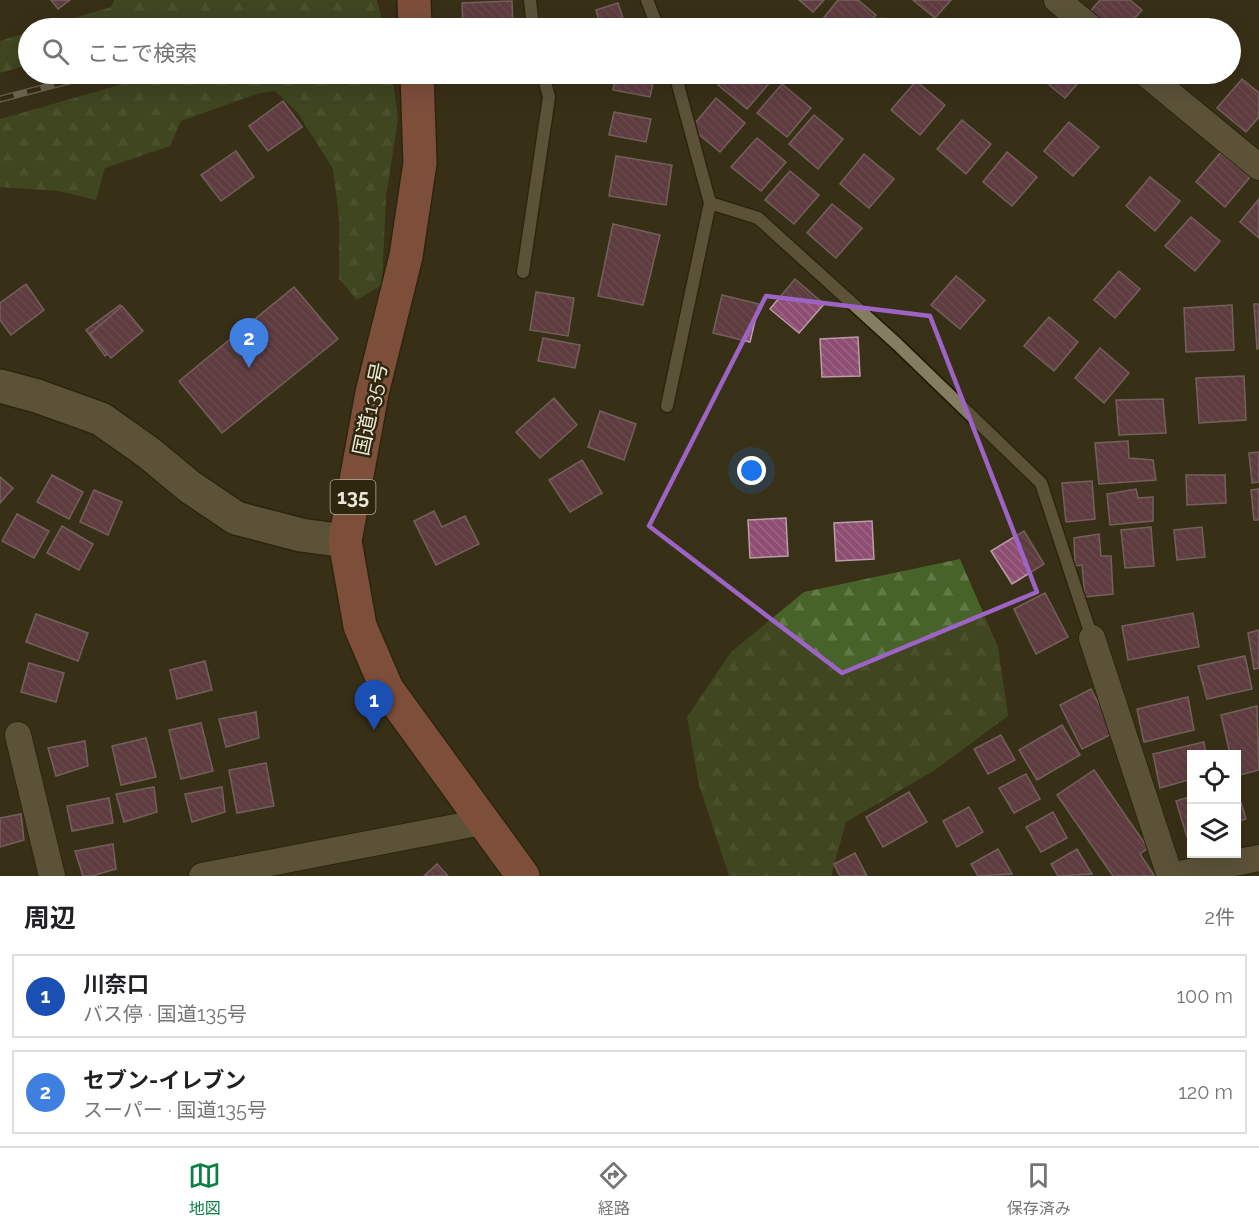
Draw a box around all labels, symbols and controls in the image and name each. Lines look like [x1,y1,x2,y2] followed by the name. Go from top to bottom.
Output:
[18,18,1241,84] search box
[39,35,72,68] icon: search
[87,40,197,66] text: ここで検索
[230,318,268,368] pin: 2
[348,360,392,458] street label: 国道135号
[737,456,766,485] your location
[330,480,376,514] road number: 135
[354,680,394,730] pin: 1
[1187,750,1241,858] map controls
[1187,750,1241,804] button: locate
[1187,804,1241,858] button: layers
[24,903,76,933] text: 周辺
[1205,905,1235,929] text: 2件
[83,971,149,997] text: 川奈口
[41,984,50,1008] text: 1
[1176,984,1233,1008] text: 100 m
[83,1002,247,1026] text: バス停 · 国道135号
[83,1067,246,1093] text: セブン-イレブン
[40,1080,51,1104] text: 2
[1178,1080,1233,1104] text: 120 m
[83,1098,267,1122] text: スーパー · 国道135号
[188,1159,221,1219] tab: 地図
[597,1159,630,1219] tab: 経路
[1007,1159,1071,1219] tab: 保存済み

